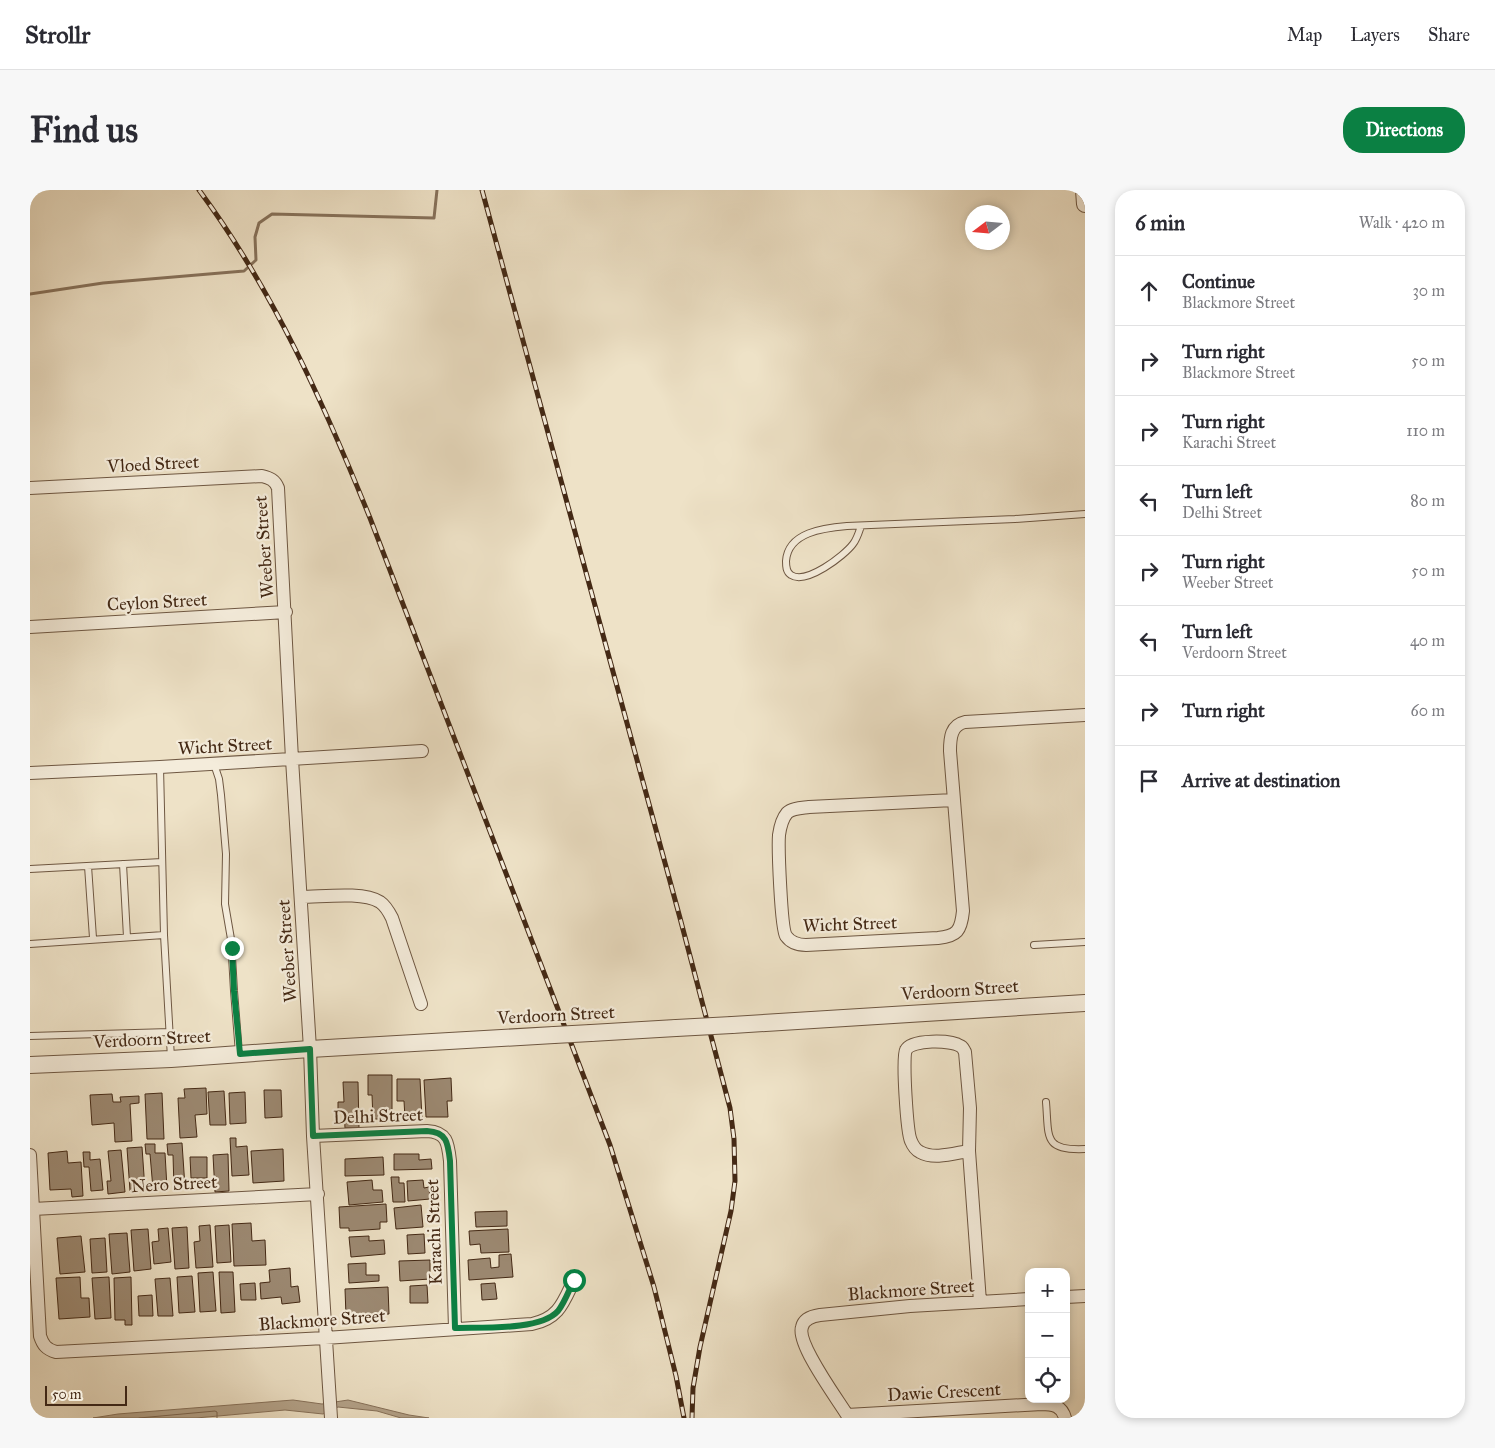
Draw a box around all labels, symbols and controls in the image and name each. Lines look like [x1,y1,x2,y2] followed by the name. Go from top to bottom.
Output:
[25,20,90,50] text: Strollr
[1287,24,1322,46] text: Map
[1350,24,1400,46] text: Layers
[1428,24,1470,46] text: Share
[1343,107,1465,153] button: Directions
[30,109,138,152] text: Find us
[965,205,1010,250] north arrow
[1135,210,1185,236] text: 6 min
[1359,213,1445,232] text: Walk · 420 m
[1182,270,1255,293] text: Continue
[1135,277,1163,305] icon: ahead
[1412,281,1445,300] text: 30 m
[1182,293,1295,312] text: Blackmore Street
[1182,340,1265,363] text: Turn right
[1135,347,1163,375] icon: right
[1411,351,1445,370] text: 50 m
[1182,363,1295,382] text: Blackmore Street
[1182,410,1265,433] text: Turn right
[1135,417,1163,445] icon: right
[1406,421,1445,440] text: 110 m
[1182,433,1276,452] text: Karachi Street
[105,451,200,477] street label: Vloed Street
[1182,480,1252,503] text: Turn left
[1135,487,1163,515] icon: left
[1410,491,1445,510] text: 80 m
[249,494,279,599] street label: Weeber Street
[1182,503,1262,522] text: Delhi Street
[1182,550,1265,573] text: Turn right
[1135,557,1163,585] icon: right
[1411,561,1445,580] text: 50 m
[1182,573,1274,592] text: Weeber Street
[106,588,208,616] street label: Ceylon Street
[1182,620,1252,643] text: Turn left
[1135,627,1163,655] icon: left
[1410,631,1445,650] text: 40 m
[1182,643,1287,662] text: Verdoorn Street
[1135,697,1163,725] icon: right
[1182,699,1265,722] text: Turn right
[1411,701,1445,720] text: 60 m
[177,733,273,759] street label: Wicht Street
[1135,767,1163,795] icon: arrive
[1182,769,1340,792] text: Arrive at destination
[272,898,302,1003] street label: Weeber Street
[802,911,898,937] street label: Wicht Street
[221,937,244,960] route end
[899,975,1020,1005] street label: Verdoorn Street
[496,1001,616,1029] street label: Verdoorn Street
[92,1025,212,1053] street label: Verdoorn Street
[333,1103,424,1129] street label: Delhi Street
[130,1171,219,1197] street label: Nero Street
[421,1178,447,1285] street label: Karachi Street
[1025,1268,1070,1403] map controls
[1025,1268,1070,1313] button: +
[563,1269,586,1292] route start
[847,1275,976,1305] street label: Blackmore Street
[258,1305,387,1335] street label: Blackmore Street
[1025,1313,1070,1358] button: −
[1025,1358,1070,1403] button: locate
[887,1378,1002,1406] street label: Dawie Crescent
[45,1383,128,1406] scale bar
[52,1386,81,1403] text: 50 m

